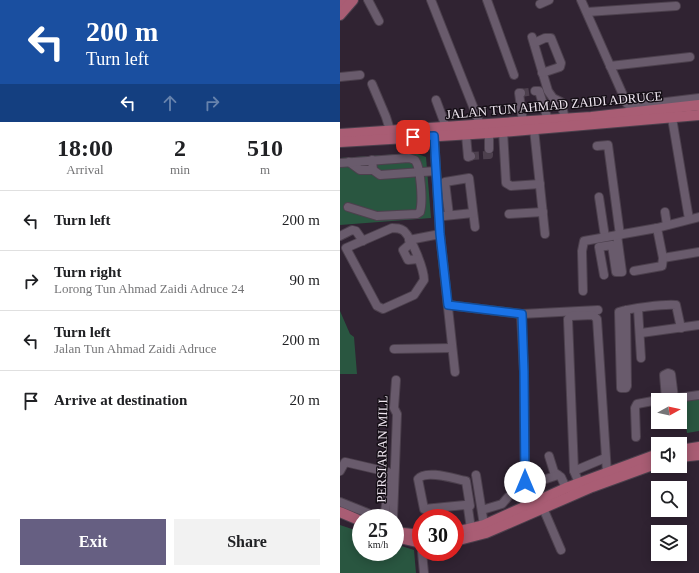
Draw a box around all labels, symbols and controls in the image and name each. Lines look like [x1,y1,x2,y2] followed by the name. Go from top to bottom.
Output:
[20,16,72,68] icon: left
[86,16,158,47] text: 200 m
[86,49,149,69] text: Turn left
[445,88,663,122] street label: JALAN TUN AHMAD ZAIDI ADRUCE
[117,92,139,114] icon: left
[159,92,181,114] icon: ahead
[201,92,223,114] icon: right
[396,120,430,154] pin
[402,126,424,148] icon: arrive
[57,135,113,161] text: 18:00
[174,135,186,161] text: 2
[247,135,283,161] text: 510
[66,162,104,177] text: Arrival
[170,162,190,177] text: min
[260,162,270,177] text: m
[20,210,42,232] icon: left
[54,212,111,228] text: Turn left
[282,212,320,228] text: 200 m
[54,264,121,280] text: Turn right
[20,270,42,292] icon: right
[290,272,320,288] text: 90 m
[54,281,244,296] text: Lorong Tun Ahmad Zaidi Adruce 24
[54,324,111,340] text: Turn left
[20,330,42,352] icon: left
[282,332,320,348] text: 200 m
[54,341,217,356] text: Jalan Tun Ahmad Zaidi Adruce
[20,390,42,412] icon: arrive
[54,392,187,408] text: Arrive at destination
[290,392,320,408] text: 20 m
[651,393,687,429] north arrow
[651,393,687,561] map controls
[374,395,390,503] street label: PERSIARAN MILL
[651,437,687,473] button: sound
[504,461,546,503] position arrow
[651,481,687,517] button: search
[412,509,464,561] speed limit sign: 30
[20,519,166,565] button: Exit
[174,519,320,565] button: Share
[368,519,388,541] text: 25
[651,525,687,561] button: layers
[368,539,388,550] text: km/h

